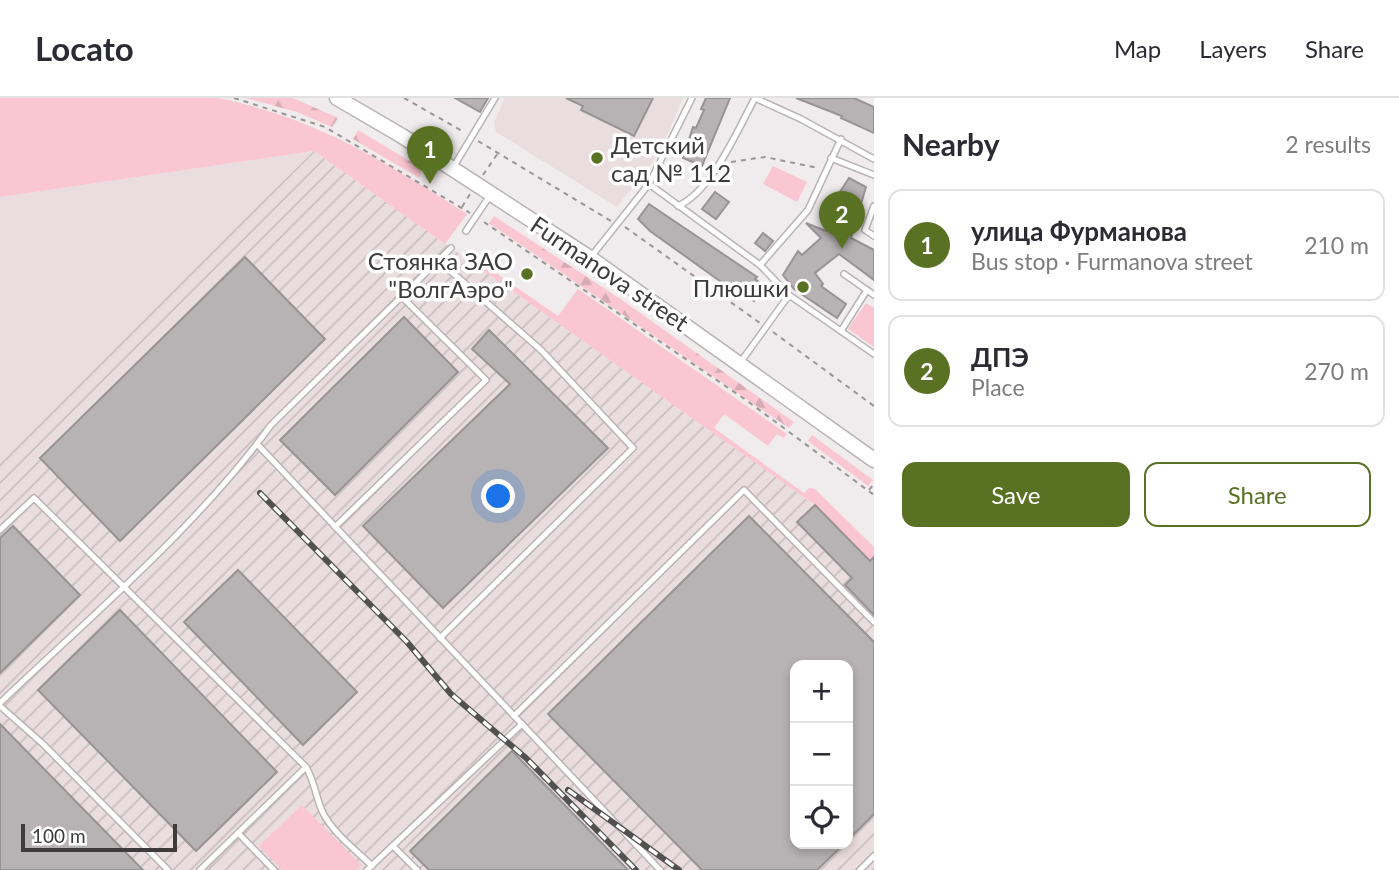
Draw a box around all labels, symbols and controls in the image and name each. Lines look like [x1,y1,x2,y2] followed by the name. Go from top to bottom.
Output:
[35,28,134,68] text: Locato
[1114,34,1161,63] text: Map
[1199,34,1267,63] text: Layers
[1305,34,1364,63] text: Share
[407,126,453,184] pin: 1
[902,126,1000,162] text: Nearby
[611,130,731,187] place label: Детский сад № 112
[1285,130,1371,158] text: 2 results
[589,150,605,166] marker: Детский сад № 112
[819,191,865,249] pin: 2
[525,209,695,337] street label: Furmanova street
[971,215,1187,247] text: улица Фурманова
[920,231,934,259] text: 1
[1304,231,1369,259] text: 210 m
[368,246,513,303] place label: Стоянка ЗАО "ВолгАэро"
[971,247,1253,275] text: Bus stop · Furmanova street
[519,266,535,282] marker: Стоянка ЗАО "ВолгАэро"
[693,273,789,302] place label: Плюшки
[795,279,811,295] marker: Плюшки
[971,341,1029,373] text: ДПЭ
[920,357,934,385] text: 2
[1304,357,1369,385] text: 270 m
[971,373,1025,401] text: Place
[902,462,1130,527] button: Save
[1144,462,1371,527] button: Share
[481,479,515,513] your location
[790,660,853,849] map controls
[790,660,853,723] button: +
[790,723,853,786] button: −
[790,786,853,849] button: locate
[21,821,177,853] scale bar
[32,824,86,847] text: 100 m

